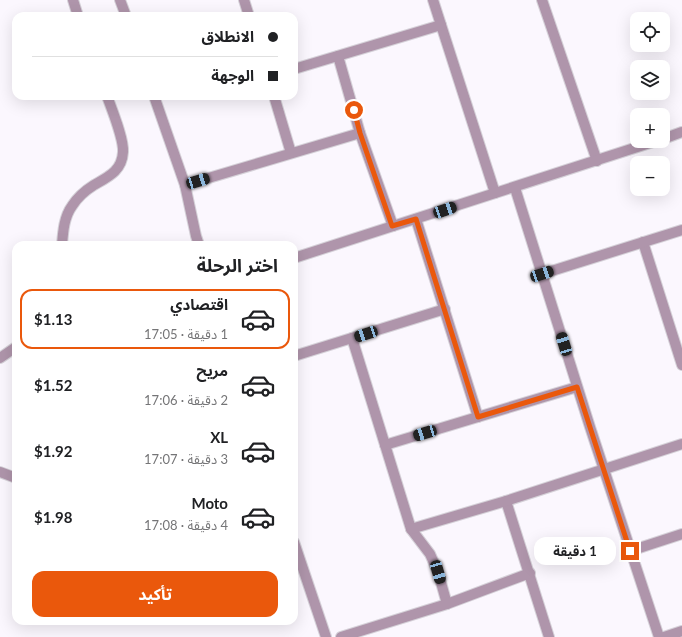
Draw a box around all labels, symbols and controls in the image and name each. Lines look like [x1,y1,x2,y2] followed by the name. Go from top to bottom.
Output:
[630,12,670,196] map controls
[630,12,670,52] button: locate
[202,27,254,45] text: الانطلاق
[630,60,670,100] button: layers
[211,66,254,84] text: الوجهة
[345,101,363,119] route start
[630,108,670,148] button: +
[630,156,670,196] button: −
[185,172,211,190] car
[432,200,458,220] car
[197,254,278,276] text: اختر الرحلة
[529,265,555,283] car
[170,295,228,313] text: اقتصادي
[240,301,276,337] icon: car
[34,310,72,328] text: $1.13
[353,325,379,343] car
[144,326,228,342] text: 1 دقيقة · 17:05
[555,331,573,357] car
[196,361,228,379] text: مريح
[240,367,276,403] icon: car
[34,376,72,394] text: $1.52
[144,392,228,408] text: 2 دقيقة · 17:06
[412,424,438,442] car
[210,428,228,446] text: XL
[240,433,276,469] icon: car
[34,442,72,460] text: $1.92
[144,451,228,467] text: 3 دقيقة · 17:07
[191,494,228,512] text: Moto
[240,499,276,535] icon: car
[34,508,72,526] text: $1.98
[144,517,228,533] text: 4 دقيقة · 17:08
[534,537,616,565] callout: 1 دقيقة
[621,542,639,560] route end
[553,543,597,559] text: 1 دقيقة
[429,559,447,585] car
[32,571,278,617] button: تأكيد

